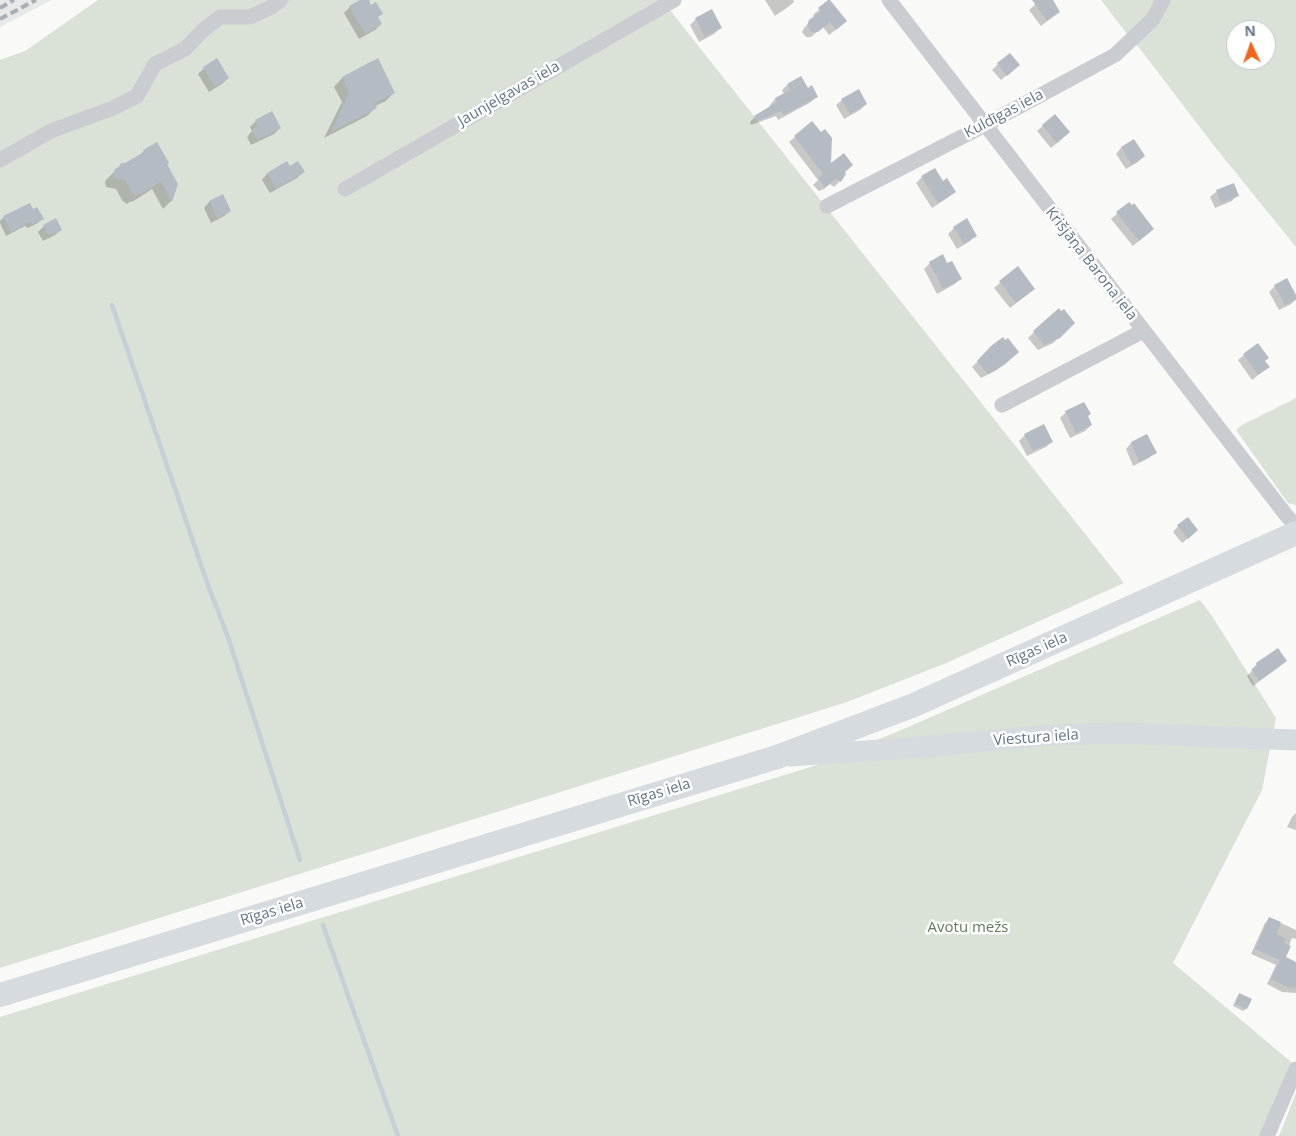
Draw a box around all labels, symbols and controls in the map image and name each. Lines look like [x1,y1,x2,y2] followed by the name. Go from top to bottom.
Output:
[1226,20,1276,70] north arrow
[1244,21,1256,40] text: N
[455,58,563,130] street label: Jaunjelgavas iela
[961,86,1047,142] street label: Kuldīgas iela
[1041,204,1141,324] street label: Krišjāņa Barona iela
[1004,629,1070,671] street label: Rīgas iela
[993,726,1079,750] street label: Viestura iela
[625,775,693,811] street label: Rīgas iela
[238,894,306,930] street label: Rīgas iela
[928,919,1008,937] park label: Avotu mežs

